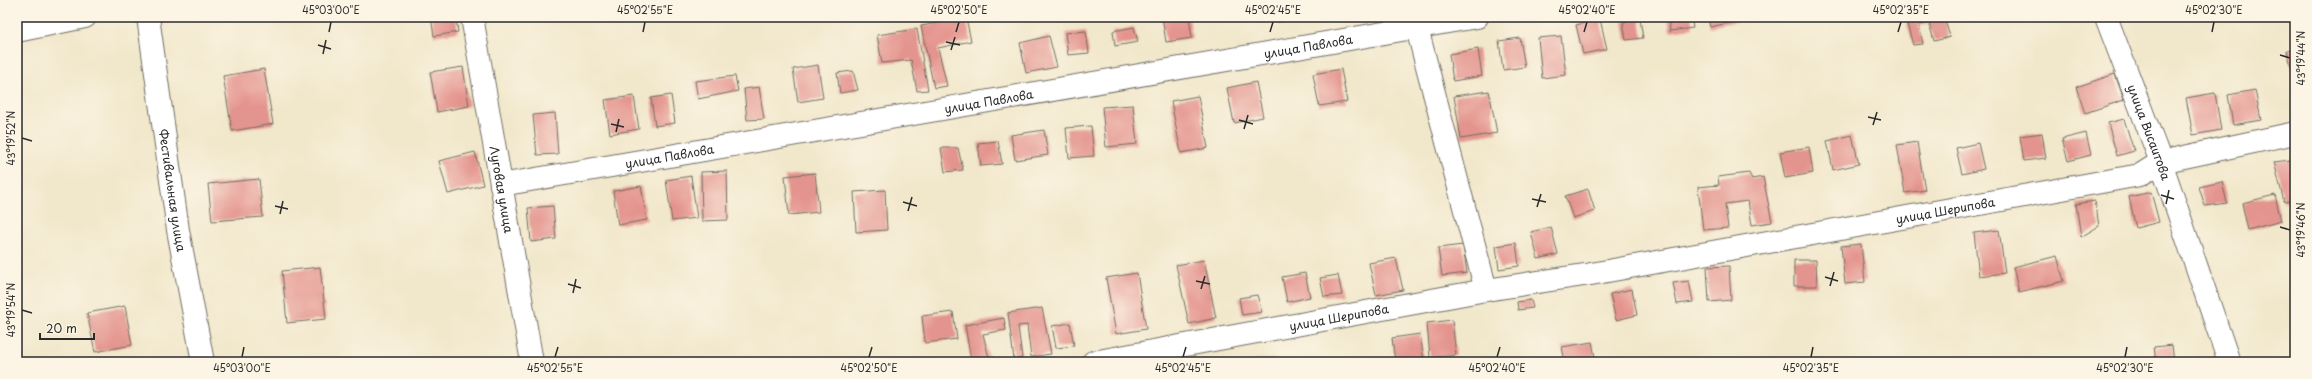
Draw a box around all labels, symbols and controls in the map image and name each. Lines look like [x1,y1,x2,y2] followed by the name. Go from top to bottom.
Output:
[302,2,360,17] text: 45°03'00"E
[617,2,673,17] text: 45°02'55"E
[931,2,987,17] text: 45°02'50"E
[1245,2,1301,17] text: 45°02'45"E
[1558,2,1616,17] text: 45°02'40"E
[1873,2,1929,17] text: 45°02'35"E
[2185,2,2243,17] text: 45°02'30"E
[1262,29,1354,63] street label: улица Павлова
[2293,30,2308,85] text: 43°19'44"N
[2123,82,2176,183] street label: улица Висаитова
[943,84,1035,118] street label: улица Павлова
[3,110,18,165] text: 43°19'52"N
[155,128,191,254] street label: Фестивальная улица
[624,139,716,172] street label: улица Павлова
[486,144,518,235] street label: Луговая улица
[1894,192,1997,228] street label: улица Шерипова
[2293,202,2308,258] text: 43°19'46"N
[3,283,18,337] text: 43°19'54"N
[1288,299,1391,335] street label: улица Шерипова
[40,315,94,341] scale bar
[46,319,77,337] text: 20 m
[213,360,271,375] text: 45°03'00"E
[527,360,583,375] text: 45°02'55"E
[841,360,897,375] text: 45°02'50"E
[1155,360,1211,375] text: 45°02'45"E
[1468,360,1526,375] text: 45°02'40"E
[1783,360,1839,375] text: 45°02'35"E
[2096,360,2154,375] text: 45°02'30"E

